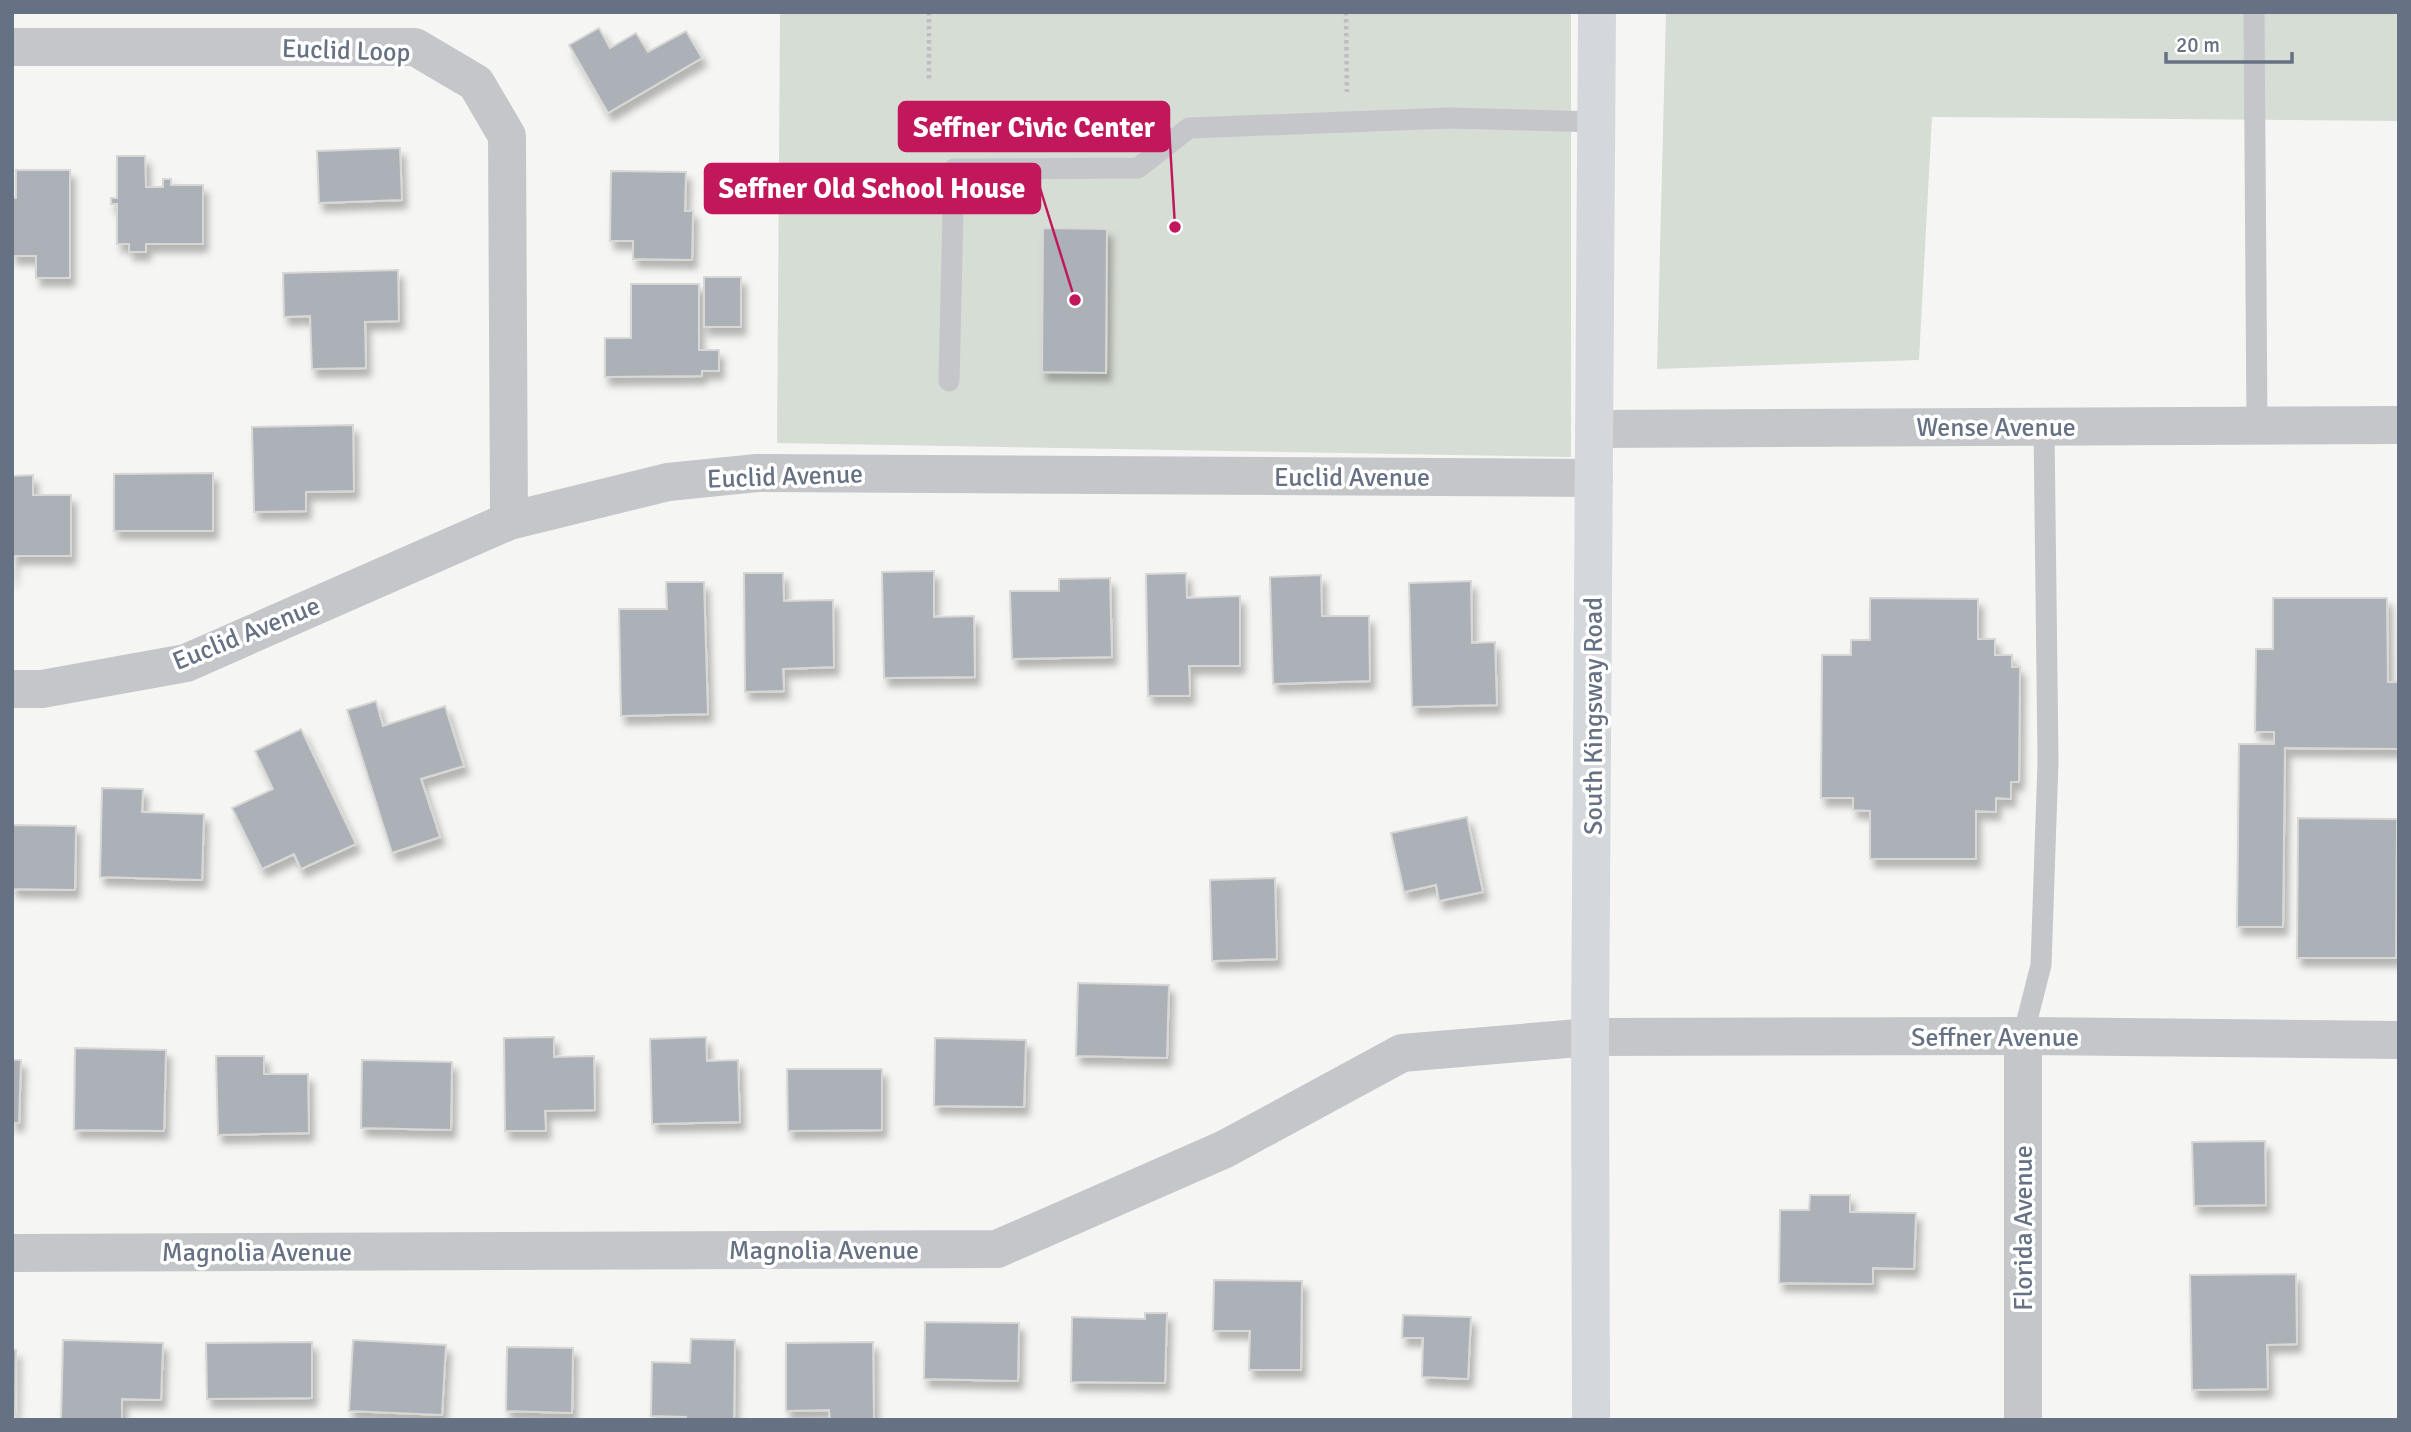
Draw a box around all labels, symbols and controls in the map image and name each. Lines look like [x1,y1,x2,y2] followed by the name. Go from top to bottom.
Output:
[2166,21,2292,65] scale bar
[2176,32,2220,58] text: 20 m
[281,33,411,69] street label: Euclid Loop
[899,102,1169,151] callout: Seffner Civic Center
[913,111,1156,145] text: Seffner Civic Center
[705,164,1040,213] callout: Seffner Old School House
[719,172,1025,206] text: Seffner Old School House
[1916,412,2076,444] street label: Wense Avenue
[706,458,864,496] street label: Euclid Avenue
[1274,462,1430,494] street label: Euclid Avenue
[168,590,325,678] street label: Euclid Avenue
[1578,597,1610,835] street label: South Kingsway Road
[1911,1022,2079,1054] street label: Seffner Avenue
[2008,1145,2040,1311] street label: Florida Avenue
[729,1235,919,1267] street label: Magnolia Avenue
[162,1237,352,1269] street label: Magnolia Avenue

